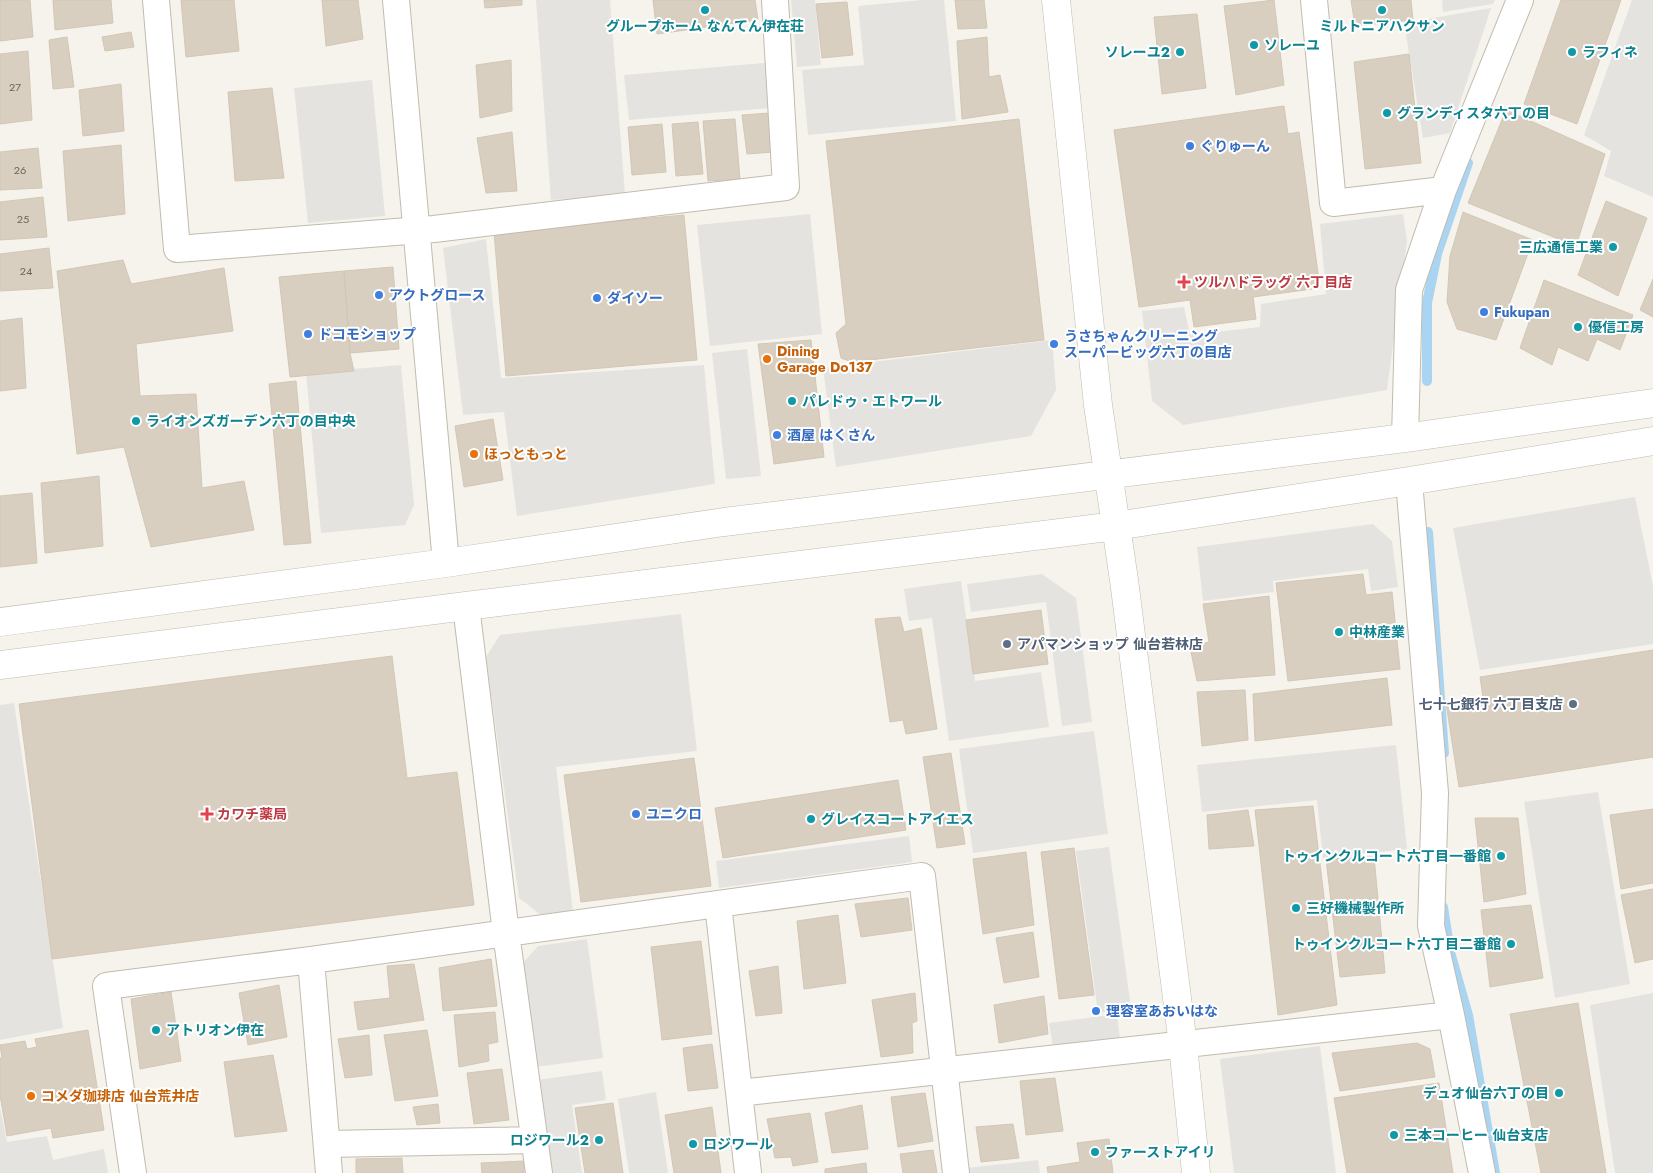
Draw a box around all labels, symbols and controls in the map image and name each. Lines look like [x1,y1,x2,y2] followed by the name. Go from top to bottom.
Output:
[699,4,711,16] marker: グループホーム なんてん伊在荘
[1376,4,1388,16] marker: ミルトニアハクサン
[606,16,804,36] place label: グループホーム なんてん伊在荘
[1319,16,1445,36] place label: ミルトニアハクサン
[1264,35,1320,55] place label: ソレーユ
[1248,39,1260,51] marker: ソレーユ
[1105,42,1170,62] place label: ソレーユ2
[1582,42,1638,62] place label: ラフィネ
[1174,46,1186,58] marker: ソレーユ2
[1566,46,1578,58] marker: ラフィネ
[9,79,21,95] house number: 27
[1397,103,1550,123] place label: グランディスタ六丁の目
[1381,107,1393,119] marker: グランディスタ六丁の目
[1200,136,1270,156] place label: ぐりゅーん
[1184,140,1196,152] marker: ぐりゅーん
[14,162,26,178] house number: 26
[17,211,29,227] house number: 25
[1519,237,1603,257] place label: 三広通信工業
[1607,241,1619,253] marker: 三広通信工業
[20,263,33,279] house number: 24
[1194,272,1352,292] place label: ツルハドラッグ 六丁目店
[1178,276,1190,288] marker: ツルハドラッグ 六丁目店
[389,285,486,305] place label: アクトグロース
[607,288,663,308] place label: ダイソー
[373,289,385,301] marker: アクトグロース
[591,292,603,304] marker: ダイソー
[1494,302,1550,322] place label: Fukupan
[1478,306,1490,318] marker: Fukupan
[1588,317,1644,337] place label: 優信工房
[1572,321,1584,333] marker: 優信工房
[318,324,416,344] place label: ドコモショップ
[1064,326,1232,362] place label: うさちゃんクリーニング スーパービッグ六丁の目店
[302,328,314,340] marker: ドコモショップ
[1048,338,1060,350] marker: うさちゃんクリーニング スーパービッグ六丁の目店
[777,341,873,377] place label: Dining Garage Do137
[761,353,773,365] marker: Dining Garage Do137
[802,391,942,411] place label: パレドゥ・エトワール
[786,395,798,407] marker: パレドゥ・エトワール
[146,411,356,431] place label: ライオンズガーデン六丁の目中央
[130,415,142,427] marker: ライオンズガーデン六丁の目中央
[787,425,875,445] place label: 酒屋 はくさん
[771,429,783,441] marker: 酒屋 はくさん
[484,444,568,464] place label: ほっともっと
[468,448,480,460] marker: ほっともっと
[1349,622,1405,642] place label: 中林産業
[1333,626,1345,638] marker: 中林産業
[1017,634,1203,654] place label: アパマンショップ 仙台若林店
[1001,638,1013,650] marker: アパマンショップ 仙台若林店
[1419,694,1563,714] place label: 七十七銀行 六丁目支店
[1567,698,1579,710] marker: 七十七銀行 六丁目支店
[217,804,287,824] place label: カワチ薬局
[646,804,702,824] place label: ユニクロ
[201,808,213,820] marker: カワチ薬局
[630,808,642,820] marker: ユニクロ
[821,809,974,829] place label: グレイスコートアイエス
[805,813,817,825] marker: グレイスコートアイエス
[1282,846,1491,866] place label: トゥインクルコート六丁目一番館
[1495,850,1507,862] marker: トゥインクルコート六丁目一番館
[1306,898,1404,918] place label: 三好機械製作所
[1290,902,1302,914] marker: 三好機械製作所
[1292,934,1501,954] place label: トゥインクルコート六丁目二番館
[1505,938,1517,950] marker: トゥインクルコート六丁目二番館
[1106,1001,1218,1021] place label: 理容室あおいはな
[1090,1005,1102,1017] marker: 理容室あおいはな
[166,1020,264,1040] place label: アトリオン伊在
[150,1024,162,1036] marker: アトリオン伊在
[1423,1083,1549,1103] place label: デュオ仙台六丁の目
[41,1086,199,1106] place label: コメダ珈琲店 仙台荒井店
[1553,1087,1565,1099] marker: デュオ仙台六丁の目
[25,1090,37,1102] marker: コメダ珈琲店 仙台荒井店
[1404,1125,1548,1145] place label: 三本コーヒー 仙台支店
[1388,1129,1400,1141] marker: 三本コーヒー 仙台支店
[510,1130,589,1150] place label: ロジワール2
[593,1134,605,1146] marker: ロジワール2
[703,1134,773,1154] place label: ロジワール
[687,1138,699,1150] marker: ロジワール
[1105,1142,1216,1162] place label: ファーストアイリ
[1089,1146,1101,1158] marker: ファーストアイリ

